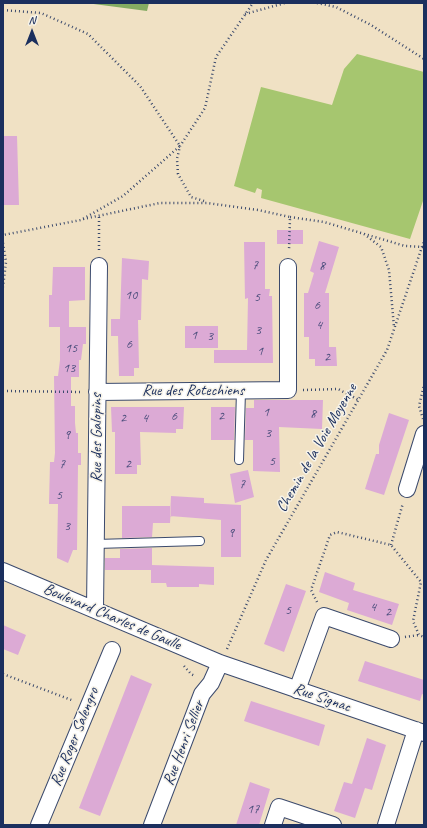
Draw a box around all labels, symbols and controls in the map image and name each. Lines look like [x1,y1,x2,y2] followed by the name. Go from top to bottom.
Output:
[12,12,52,52] north arrow
[29,13,35,27] text: N
[252,257,258,273] house number: 7
[319,258,325,274] house number: 8
[125,287,137,303] house number: 10
[254,289,260,305] house number: 5
[314,297,320,313] house number: 6
[316,317,322,333] house number: 4
[255,322,261,338] house number: 3
[191,327,197,343] house number: 1
[207,328,213,344] house number: 3
[126,336,132,352] house number: 6
[65,340,77,356] house number: 15
[257,343,263,359] house number: 1
[324,349,330,365] house number: 2
[63,360,75,376] house number: 13
[272,380,362,516] street label: Chemin de la Voie Moyenne
[142,381,244,401] street label: Rue des Rotechiens
[87,394,107,482] street label: Rue des Galopins
[263,404,269,420] house number: 1
[310,406,316,422] house number: 8
[171,408,177,424] house number: 6
[218,408,224,424] house number: 2
[120,410,126,426] house number: 2
[142,410,148,426] house number: 4
[265,425,271,441] house number: 3
[64,427,70,443] house number: 9
[269,453,275,469] house number: 5
[59,456,65,472] house number: 7
[125,456,131,472] house number: 2
[239,476,245,492] house number: 7
[56,487,62,503] house number: 5
[64,518,70,534] house number: 3
[228,525,234,541] house number: 9
[40,579,184,655] street label: Boulevard Charles de Gaulle
[370,599,376,615] house number: 4
[285,602,291,618] house number: 5
[385,604,391,620] house number: 2
[291,679,353,717] street label: Rue Signac
[47,685,103,789] street label: Rue Roger Salengro
[159,698,209,788] street label: Rue Henri Sellier
[247,801,259,817] house number: 17

